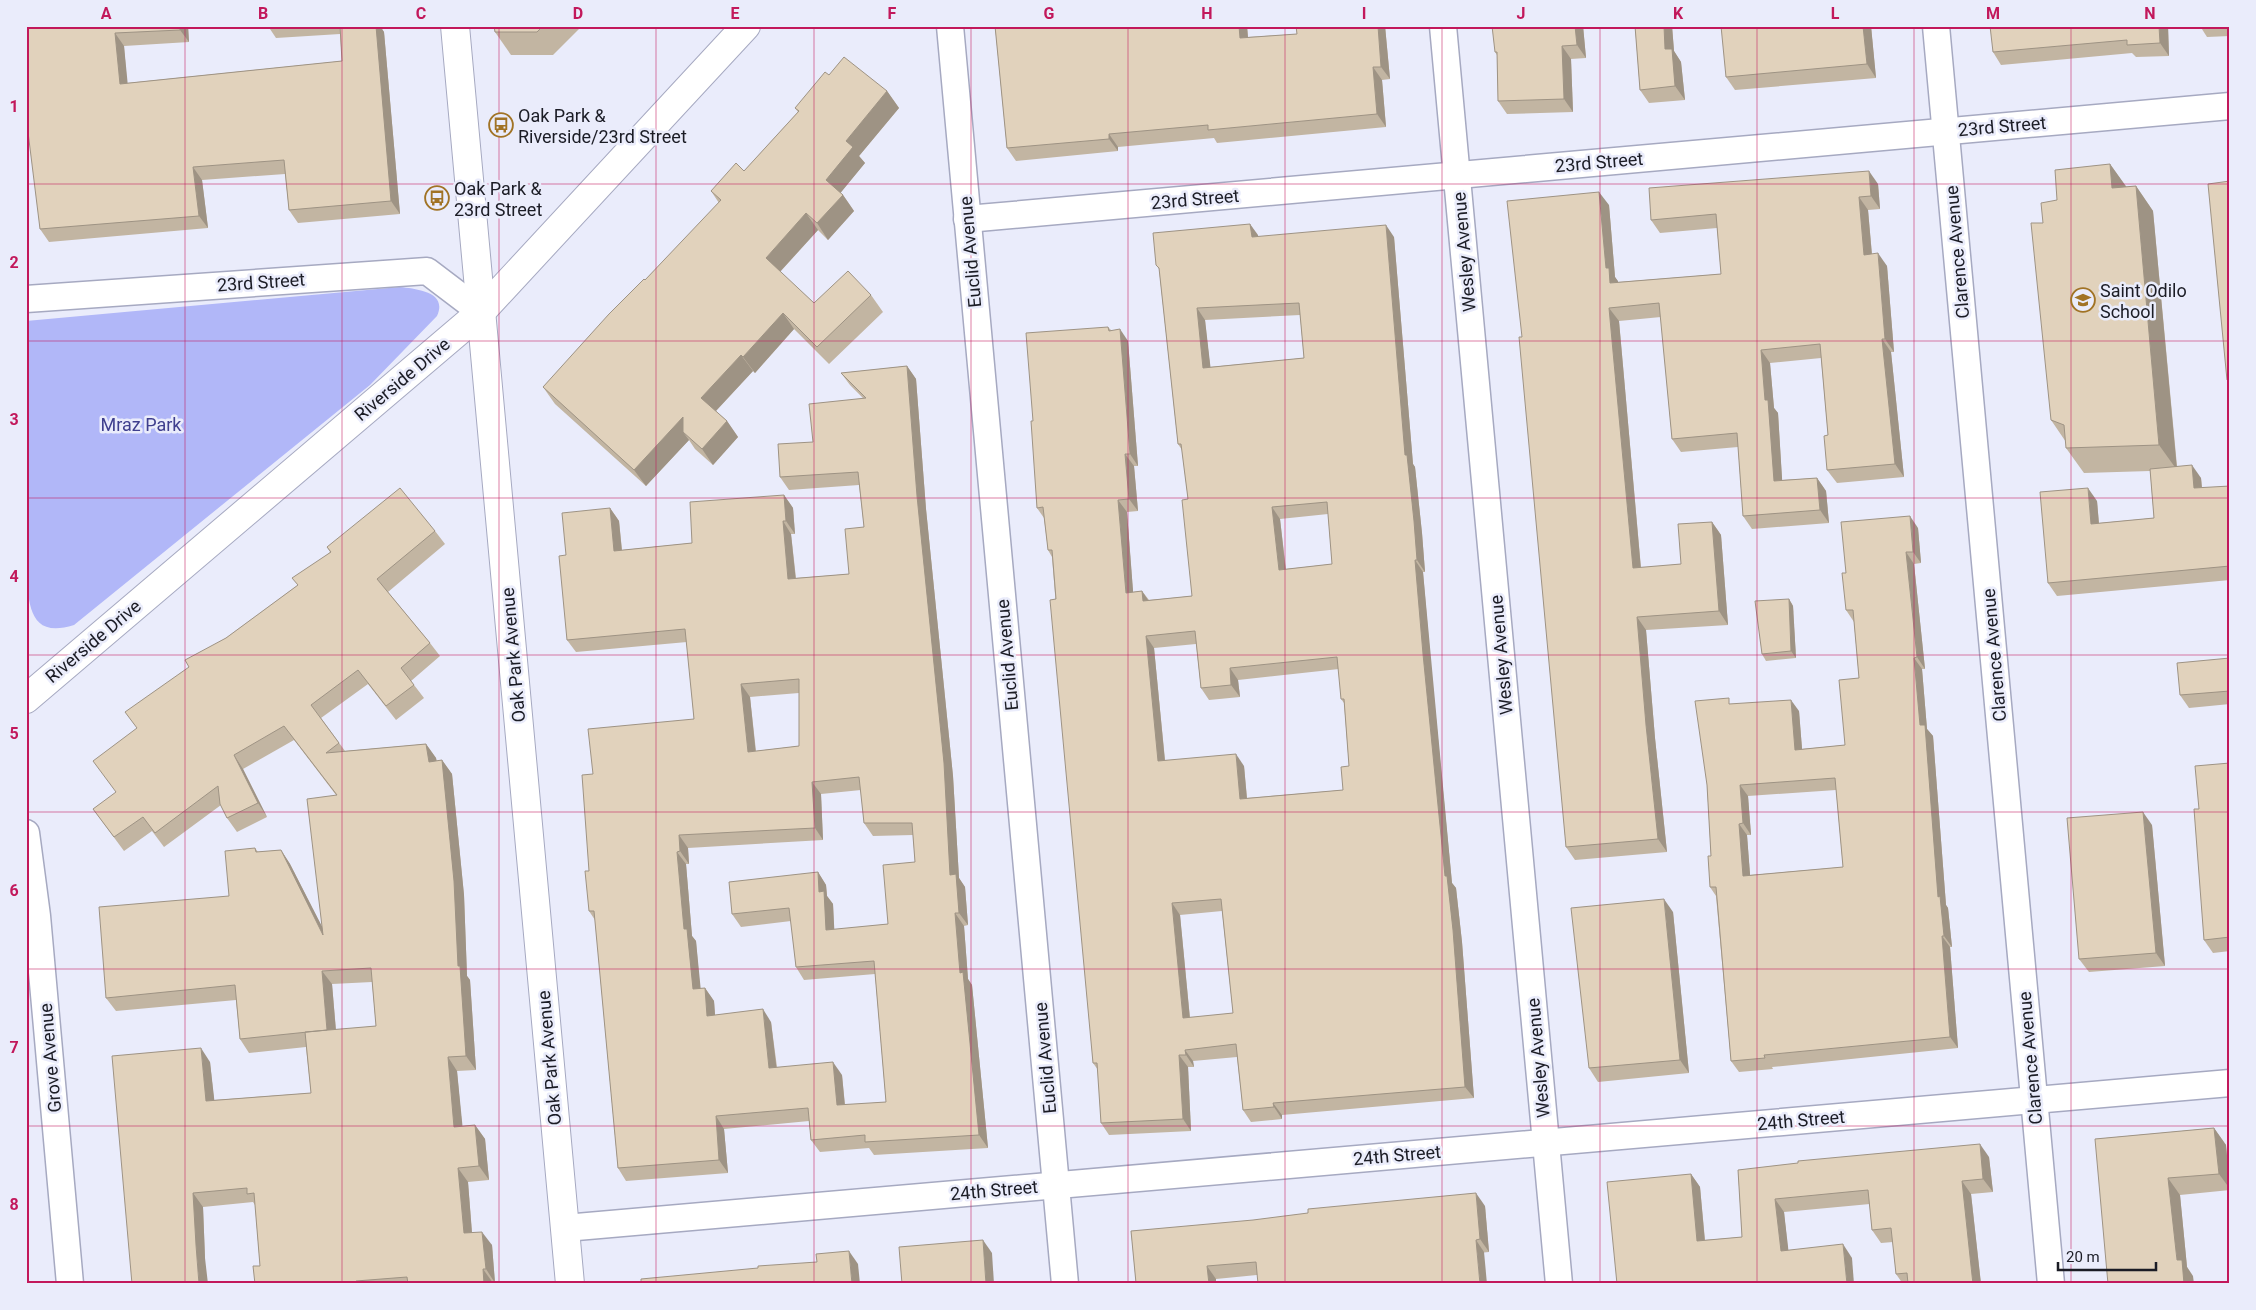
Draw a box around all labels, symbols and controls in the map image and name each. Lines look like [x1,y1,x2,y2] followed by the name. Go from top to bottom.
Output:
[101,4,112,23] text: A
[258,4,268,23] text: B
[416,4,426,23] text: C
[573,4,583,23] text: D
[731,4,740,23] text: E
[888,4,897,23] text: F
[1044,4,1055,23] text: G
[1201,4,1213,23] text: H
[1362,4,1366,23] text: I
[1517,4,1525,23] text: J
[1673,4,1684,23] text: K
[1831,4,1840,23] text: L
[1986,4,2000,23] text: M
[2144,4,2156,23] text: N
[9,97,19,116] text: 1
[518,105,687,147] place label: Oak Park & Riverside/23rd Street
[488,112,514,138] bus stop icon: Oak Park & Riverside/23rd Street
[1957,112,2047,140] street label: 23rd Street
[1554,148,1644,176] street label: 23rd Street
[454,178,543,220] place label: Oak Park & 23rd Street
[424,185,450,211] bus stop icon: Oak Park & 23rd Street
[1150,185,1240,213] street label: 23rd Street
[1941,185,1973,319] street label: Clarence Avenue
[1448,191,1480,313] street label: Wesley Avenue
[955,195,985,309] street label: Euclid Avenue
[9,253,19,272] text: 2
[216,268,306,296] street label: 23rd Street
[2100,280,2187,322] place label: Saint Odilo School
[2070,287,2096,313] school or university icon: Saint Odilo School
[350,333,454,425] street label: Riverside Drive
[9,410,19,429] text: 3
[101,414,182,435] park label: Mraz Park
[9,567,19,586] text: 4
[497,587,529,723] street label: Oak Park Avenue
[1978,588,2010,722] street label: Clarence Avenue
[1485,594,1517,716] street label: Wesley Avenue
[41,595,145,687] street label: Riverside Drive
[992,598,1022,712] street label: Euclid Avenue
[9,724,19,743] text: 5
[9,881,19,900] text: 6
[533,990,565,1126] street label: Oak Park Avenue
[2014,991,2046,1125] street label: Clarence Avenue
[1522,997,1554,1119] street label: Wesley Avenue
[1030,1001,1060,1115] street label: Euclid Avenue
[35,1002,65,1114] street label: Grove Avenue
[9,1038,19,1057] text: 7
[1756,1106,1846,1134] street label: 24th Street
[1352,1141,1442,1169] street label: 24th Street
[949,1176,1039,1204] street label: 24th Street
[9,1195,19,1214] text: 8
[2058,1240,2156,1272] scale bar
[2066,1248,2100,1266] text: 20 m

